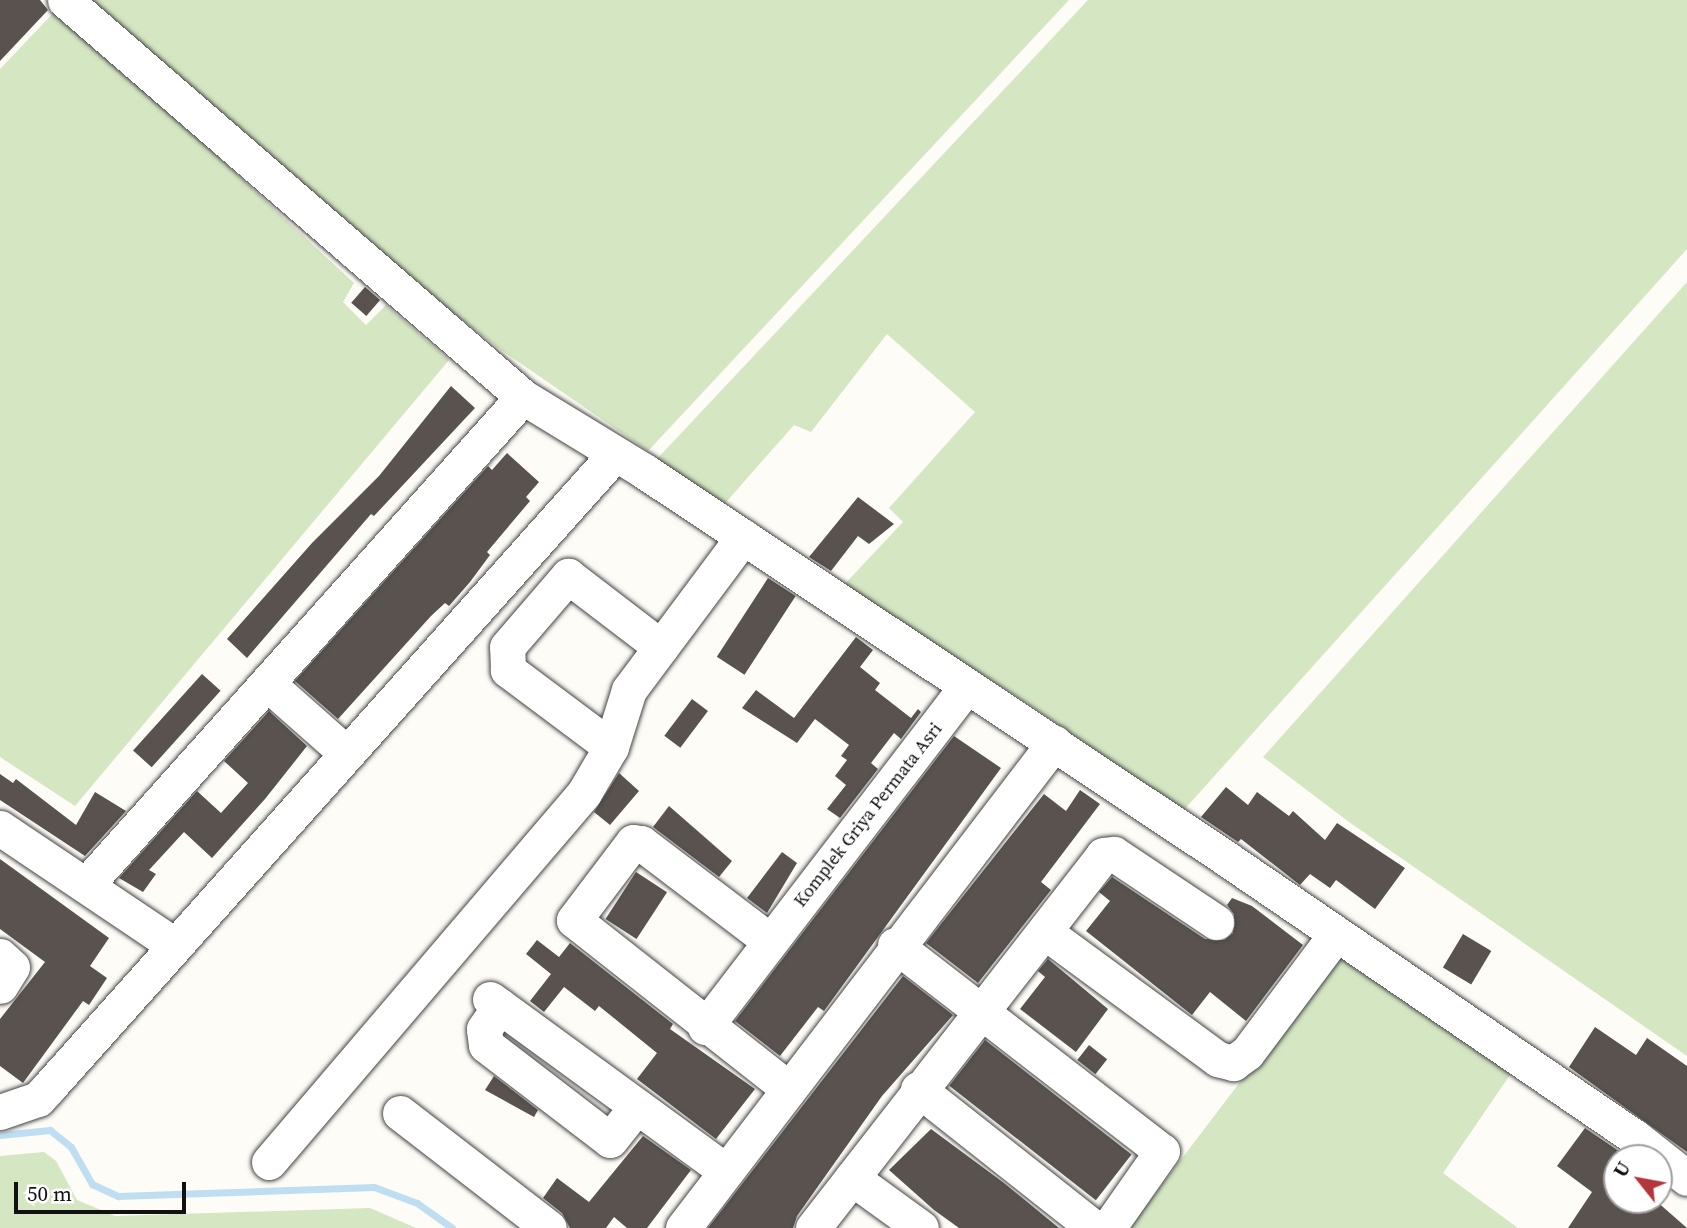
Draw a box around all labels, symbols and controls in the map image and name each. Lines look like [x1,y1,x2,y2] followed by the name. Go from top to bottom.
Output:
[789,719,947,911] street label: Komplek Griya Permata Asri
[1603,1144,1673,1214] north arrow
[1607,1157,1636,1182] text: U
[18,1168,189,1212] scale bar
[27,1179,72,1208] text: 50 m

